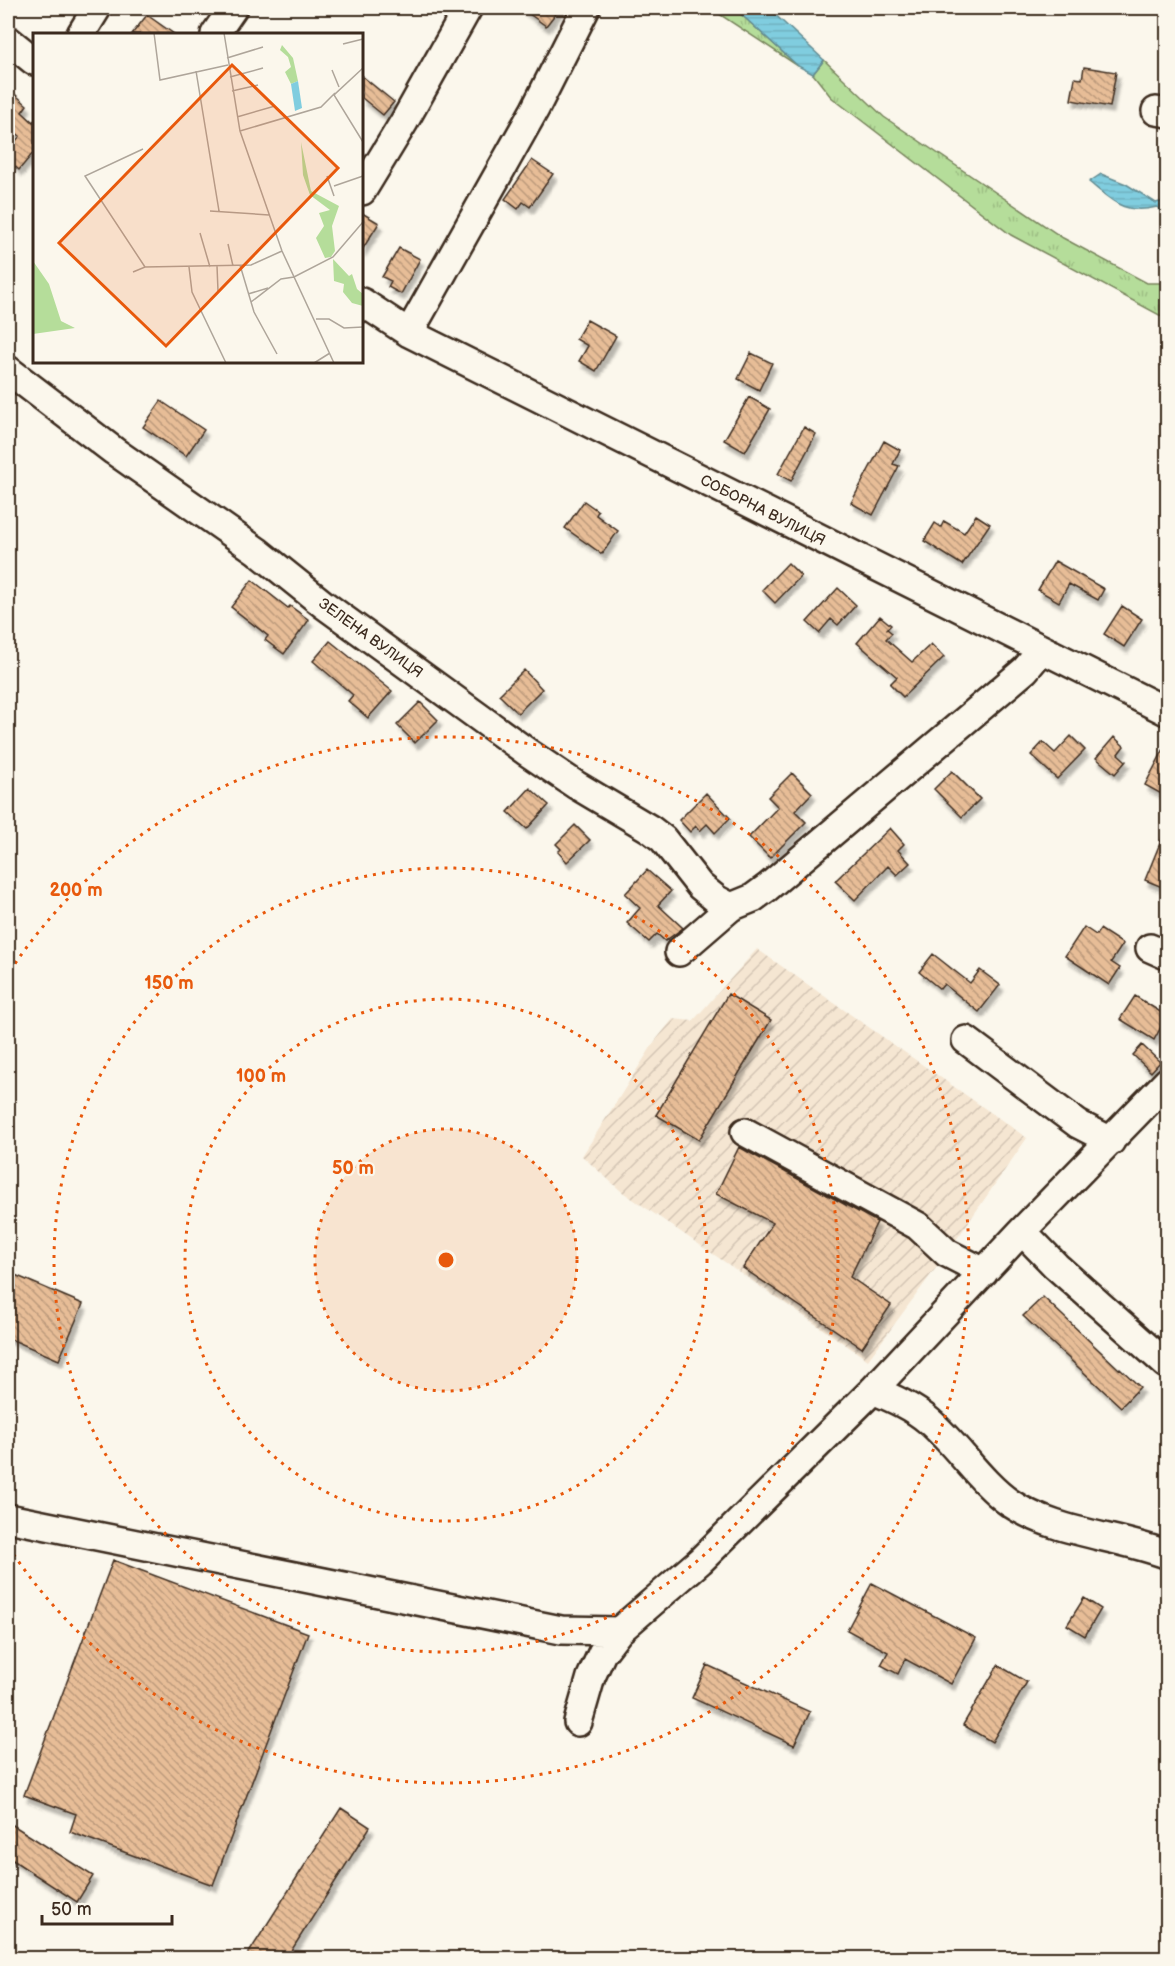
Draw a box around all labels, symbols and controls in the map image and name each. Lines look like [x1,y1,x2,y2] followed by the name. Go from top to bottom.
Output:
[33,33,363,363] inset map
[697,471,828,550] street label: СОБОРНА ВУЛИЦЯ
[315,594,426,683] street label: ЗЕЛЕНА ВУЛИЦЯ
[49,880,103,901] text: 200 m
[144,973,194,994] text: 150 m
[236,1066,286,1087] text: 100 m
[332,1158,374,1179] text: 50 m
[436,1250,456,1270] centre of rings
[42,1888,172,1926] scale bar
[51,1899,92,1920] text: 50 m

